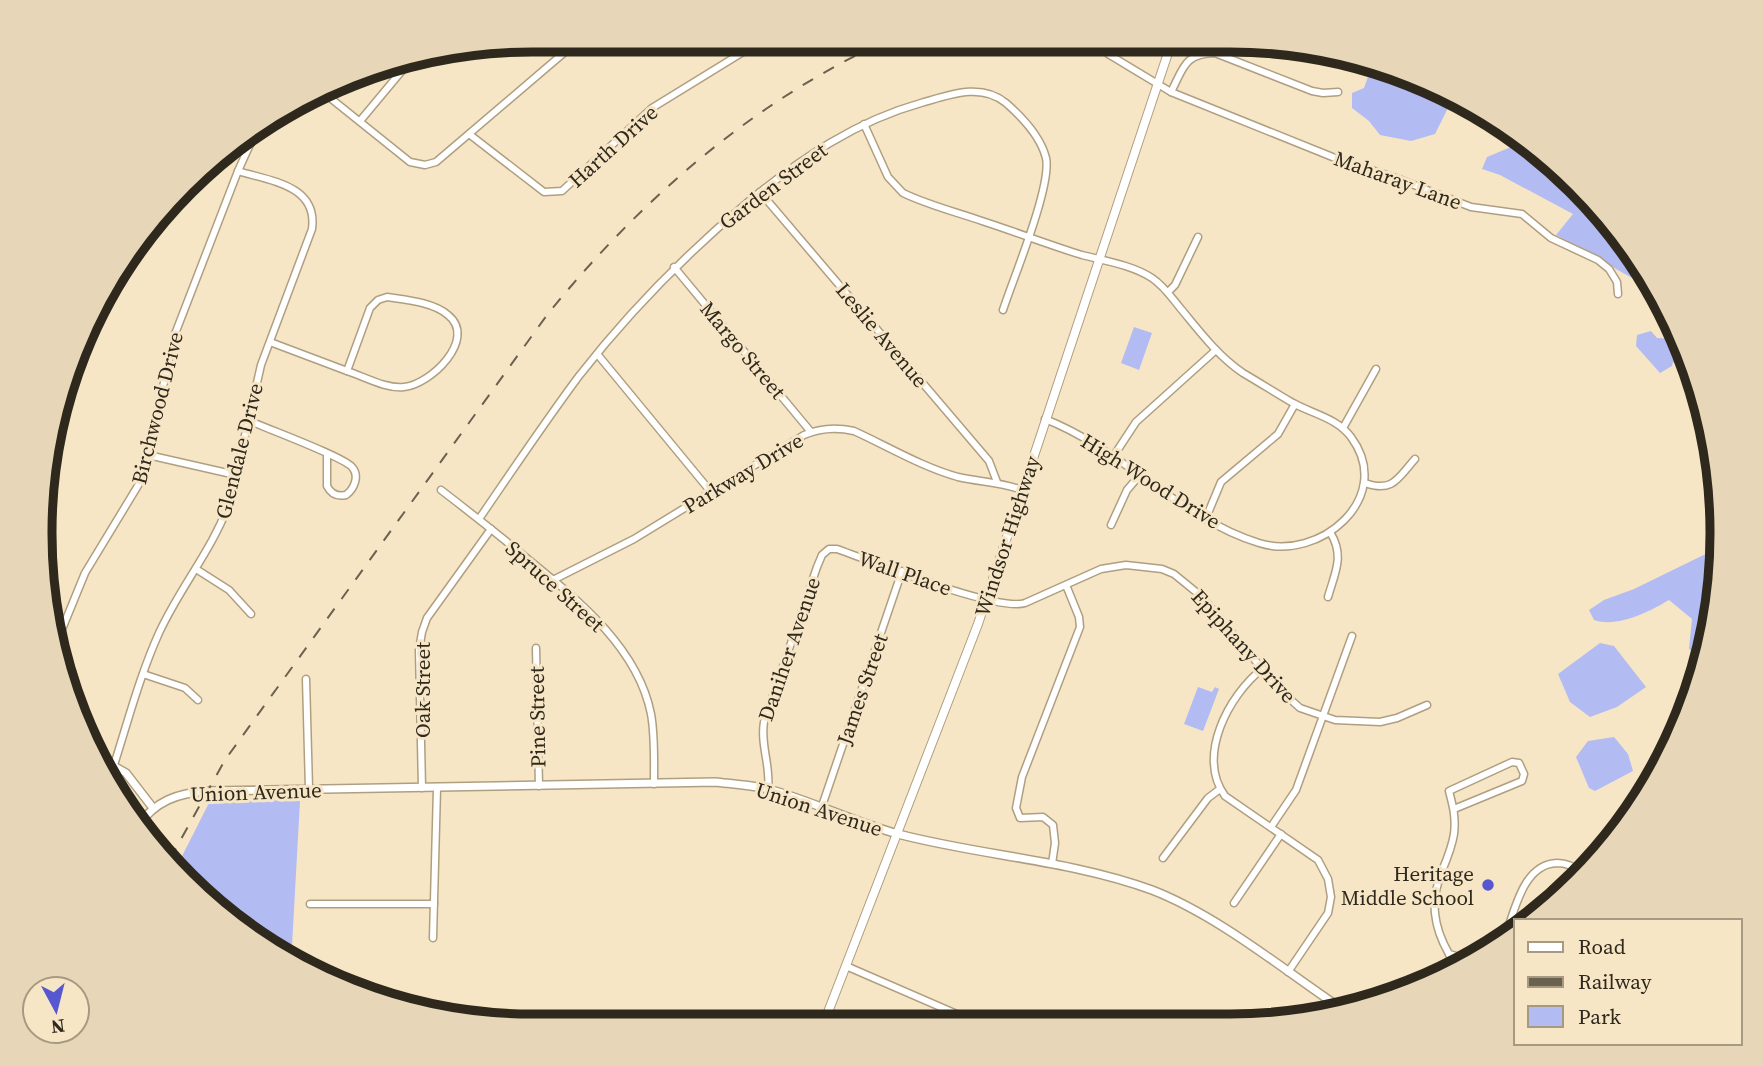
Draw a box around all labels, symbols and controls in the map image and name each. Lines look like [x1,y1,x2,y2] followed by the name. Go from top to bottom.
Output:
[562,98,664,194] street label: Harth Drive
[713,136,833,236] street label: Garden Street
[1330,144,1466,216] street label: Maharay Lane
[829,276,935,394] street label: Leslie Avenue
[694,295,793,405] street label: Margo Street
[124,329,190,487] street label: Birchwood Drive
[208,380,270,522] street label: Glendale Drive
[677,426,809,520] street label: Parkway Drive
[1076,426,1226,536] street label: High Wood Drive
[967,452,1047,620] street label: Windsor Highway
[499,534,611,638] street label: Spruce Street
[854,544,956,602] street label: Wall Place
[751,573,827,725] street label: Daniher Avenue
[1185,583,1303,709] street label: Epiphany Drive
[829,629,895,749] street label: James Street
[408,642,437,738] street label: Oak Street
[522,666,552,768] street label: Pine Street
[190,775,322,809] street label: Union Avenue
[752,775,886,843] street label: Union Avenue
[1341,859,1474,912] place label: Heritage Middle School
[1480,877,1496,893] marker: Heritage Middle School
[1514,919,1742,1045] legend
[1578,932,1626,961] text: Road
[1578,967,1652,996] text: Railway
[21,975,91,1045] north arrow
[1578,1002,1622,1031] text: Park
[49,1013,67,1041] text: N

